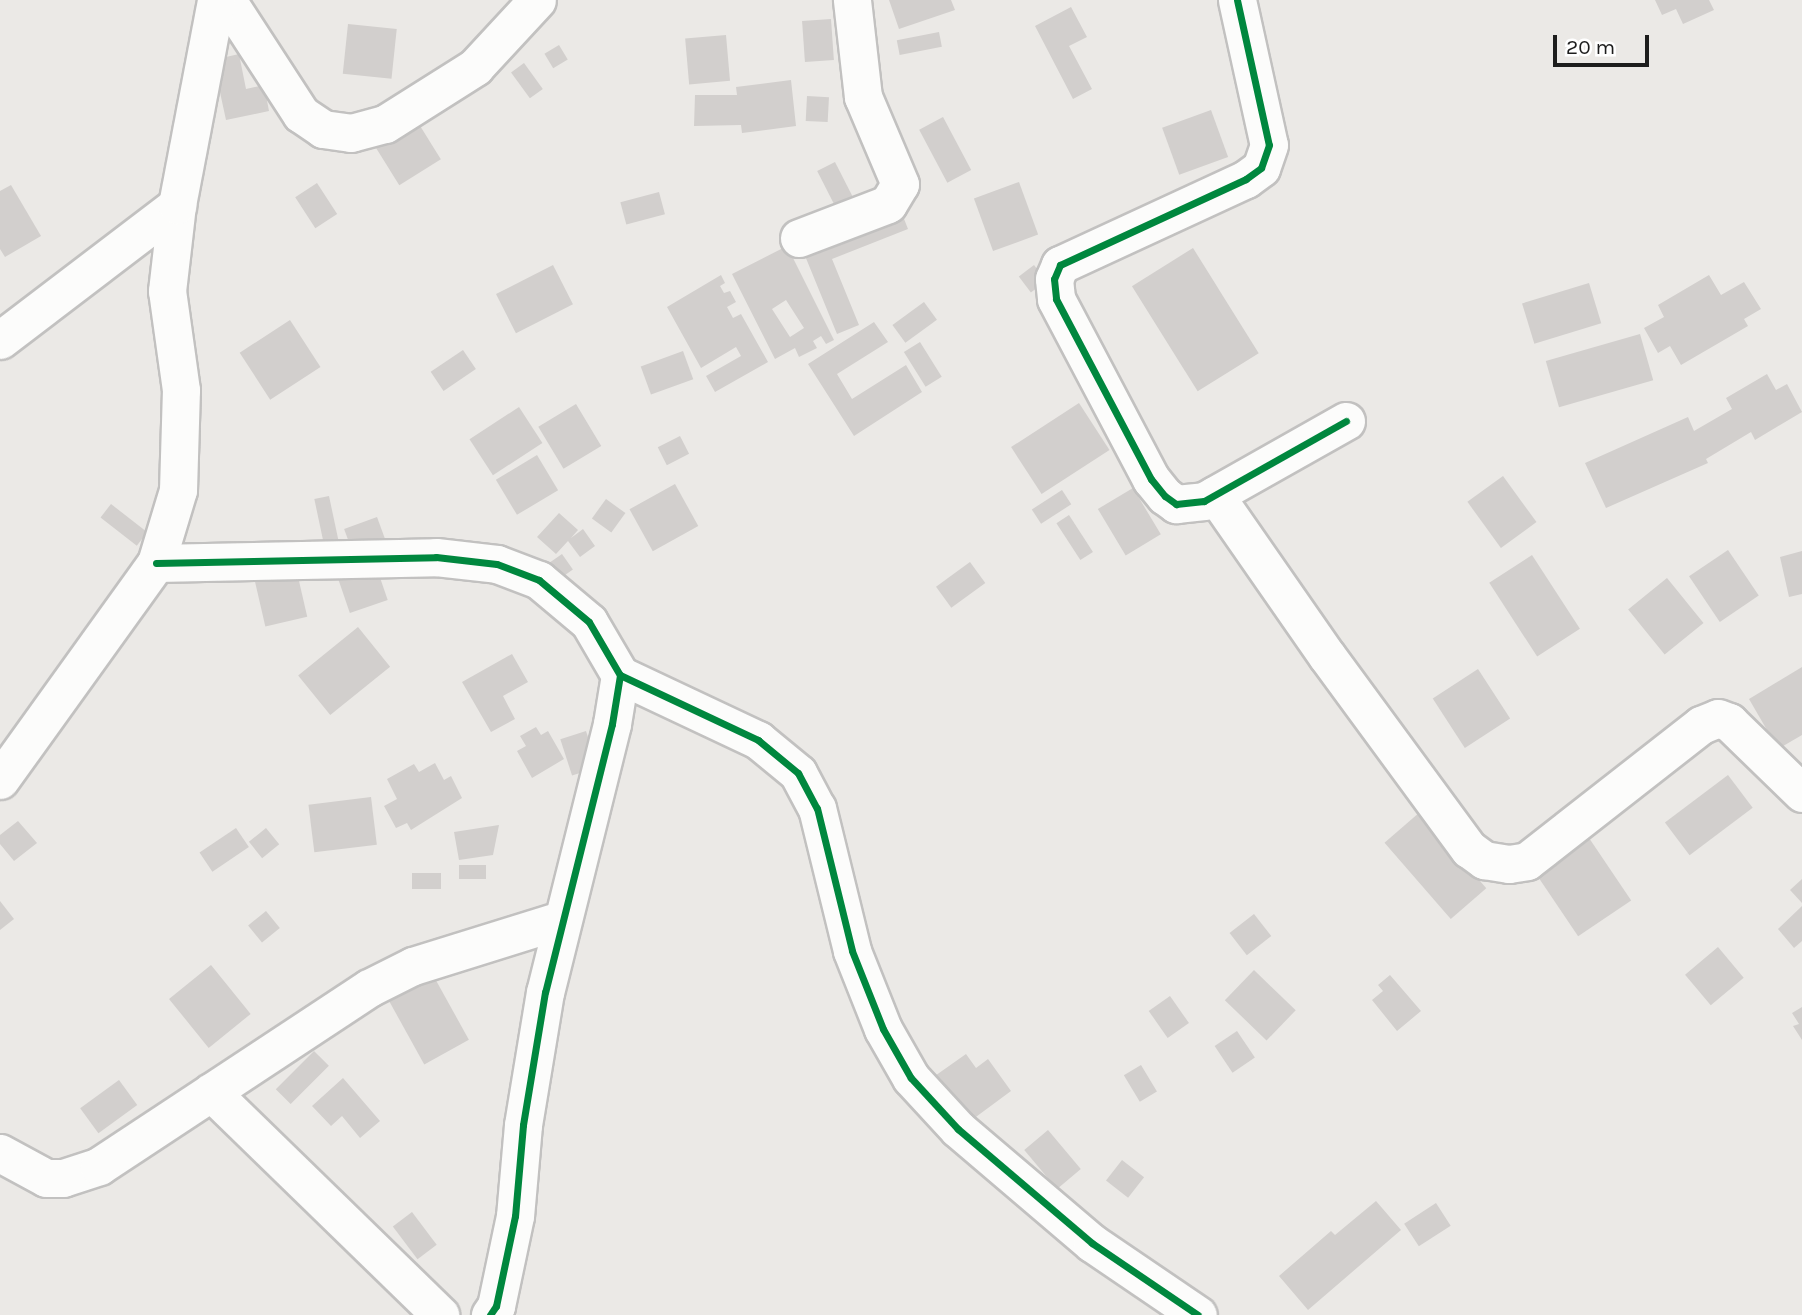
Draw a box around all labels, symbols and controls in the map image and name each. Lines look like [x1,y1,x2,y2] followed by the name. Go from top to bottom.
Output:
[1557,21,1653,65] scale bar
[1566,35,1615,59] text: 20 m

